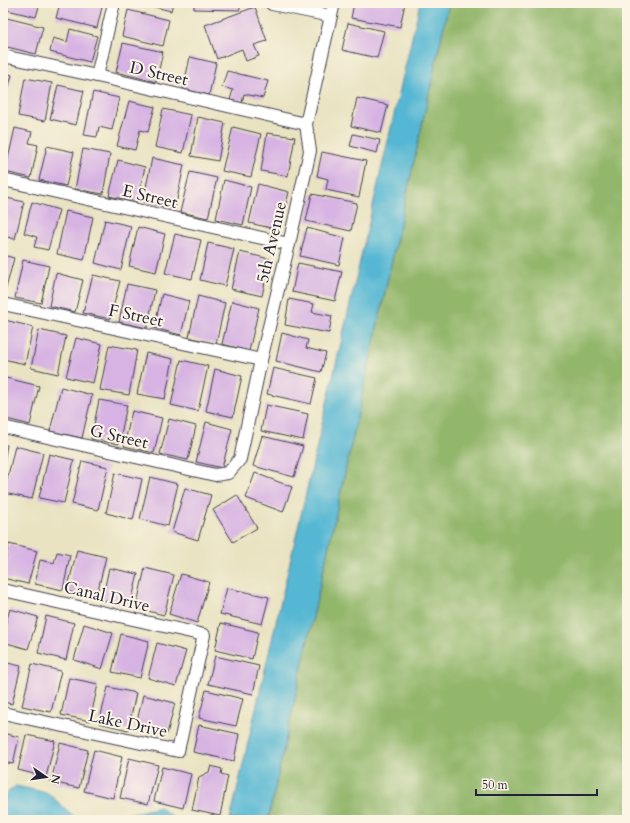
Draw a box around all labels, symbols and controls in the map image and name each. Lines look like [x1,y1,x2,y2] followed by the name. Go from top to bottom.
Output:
[127,56,191,92] street label: D Street
[120,179,180,214] street label: E Street
[251,199,292,285] street label: 5th Avenue
[107,299,166,333] street label: F Street
[88,419,151,454] street label: G Street
[62,575,152,618] street label: Canal Drive
[86,704,169,743] street label: Lake Drive
[26,757,66,797] north arrow
[476,771,597,797] scale bar
[47,773,64,786] text: N
[482,777,509,793] text: 50 m

